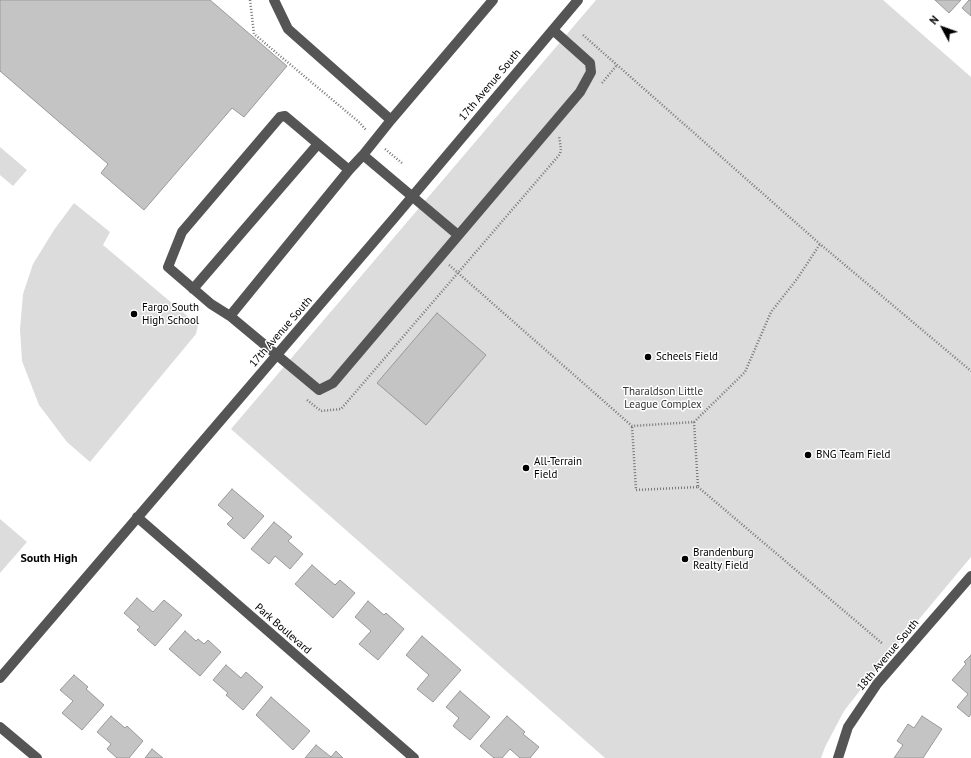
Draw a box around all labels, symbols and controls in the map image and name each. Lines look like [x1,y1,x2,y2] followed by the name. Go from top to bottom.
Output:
[923,8,963,48] north arrow
[926,13,942,27] text: N
[456,47,524,123] street label: 17th Avenue South
[247,294,315,370] street label: 17th Avenue South
[142,301,199,327] place label: Fargo South High School
[129,309,139,319] marker: Fargo South High School
[656,350,718,364] place label: Scheels Field
[643,352,653,362] marker: Scheels Field
[623,385,703,411] park label: Tharaldson Little League Complex
[816,448,890,462] place label: BNG Team Field
[803,450,813,460] marker: BNG Team Field
[534,455,582,481] place label: All-Terrain Field
[521,463,531,473] marker: All-Terrain Field
[693,546,754,572] place label: Brandenburg Realty Field
[20,552,78,566] district label: South High
[680,554,690,564] marker: Brandenburg Realty Field
[252,601,314,657] street label: Park Boulevard
[854,617,922,693] street label: 18th Avenue South

